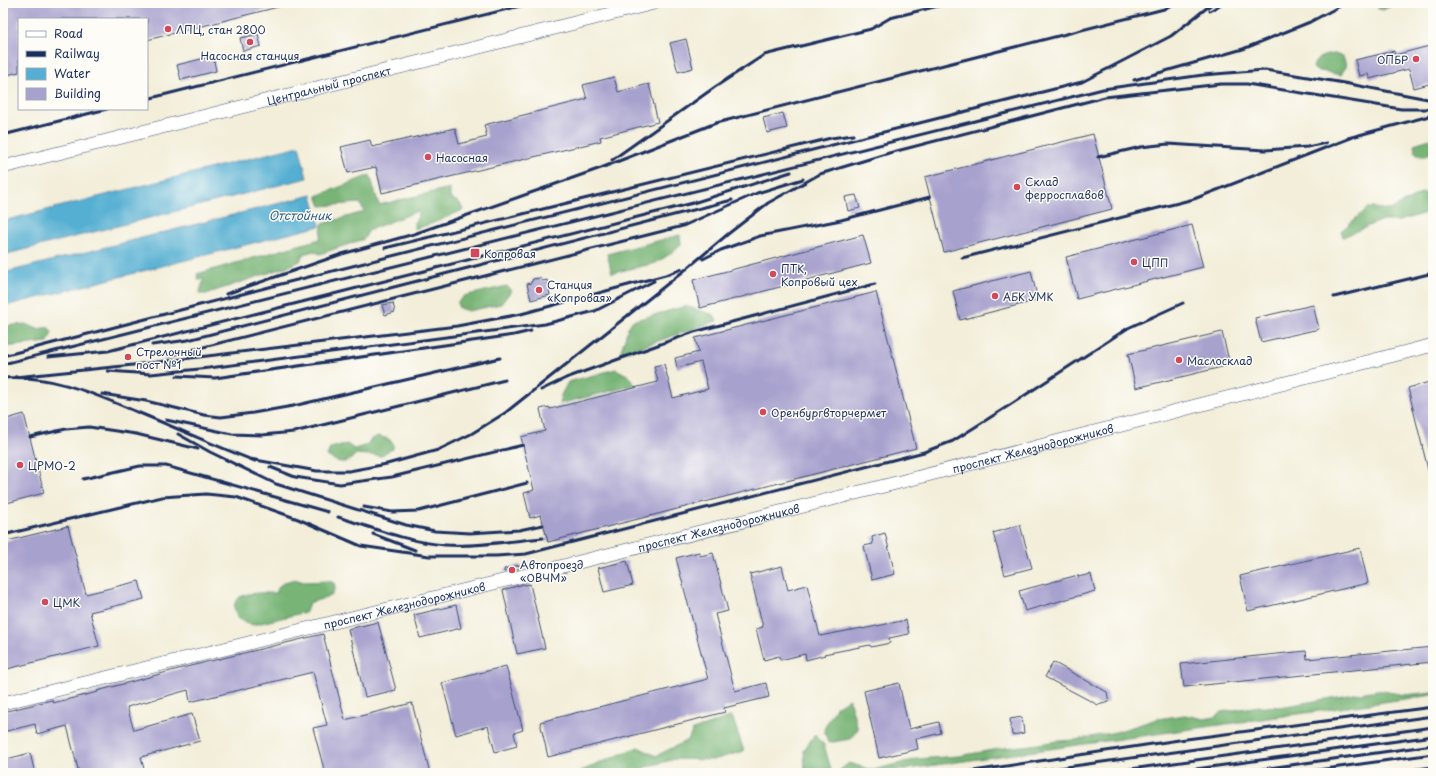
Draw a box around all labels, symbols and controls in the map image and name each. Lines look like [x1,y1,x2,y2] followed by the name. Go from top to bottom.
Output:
[18,18,148,110] legend
[176,21,266,38] place label: ЛПЦ, стан 2800
[54,24,83,42] text: Road
[163,24,173,34] marker: ЛПЦ, стан 2800
[245,37,255,47] marker: Насосная станция
[54,44,100,62] text: Railway
[200,47,300,64] place label: Насосная станция
[1377,51,1408,68] place label: ОПБР
[1411,54,1421,64] marker: ОПБР
[265,61,393,109] street label: Центральный проспект
[54,64,91,82] text: Water
[54,84,101,102] text: Building
[436,149,488,166] place label: Насосная
[423,152,433,162] marker: Насосная
[1025,173,1104,203] place label: Склад ферросплавов
[1012,182,1022,192] marker: Склад ферросплавов
[269,206,332,224] water label: Отстойник
[484,245,536,262] place label: Копровая
[469,247,481,259] marker: Копровая
[1142,254,1168,271] place label: ЦПП
[1129,257,1139,267] marker: ЦПП
[781,260,858,290] place label: ПТК, Копровый цех
[768,269,778,279] marker: ПТК, Копровый цех
[547,276,612,306] place label: Станция «Копровая»
[534,285,544,295] marker: Станция «Копровая»
[1003,288,1054,305] place label: АБК УМК
[990,291,1000,301] marker: АБК УМК
[136,343,202,373] place label: Стрелочный пост №1
[123,352,133,362] marker: Стрелочный пост №1
[1187,352,1252,369] place label: Маслосклад
[1174,355,1184,365] marker: Маслосклад
[771,404,887,421] place label: Оренбургвторчермет
[758,407,768,417] marker: Оренбургвторчермет
[950,419,1115,477] street label: проспект Железнодорожников
[28,457,76,474] place label: ЦРМО-2
[15,460,25,470] marker: ЦРМО-2
[636,499,801,556] street label: проспект Железнодорожников
[520,556,583,586] place label: Автопроезд «ОВЧМ»
[507,565,517,575] marker: Автопроезд «ОВЧМ»
[322,577,487,633] street label: проспект Железнодорожников
[53,594,81,611] place label: ЦМК
[40,597,50,607] marker: ЦМК

